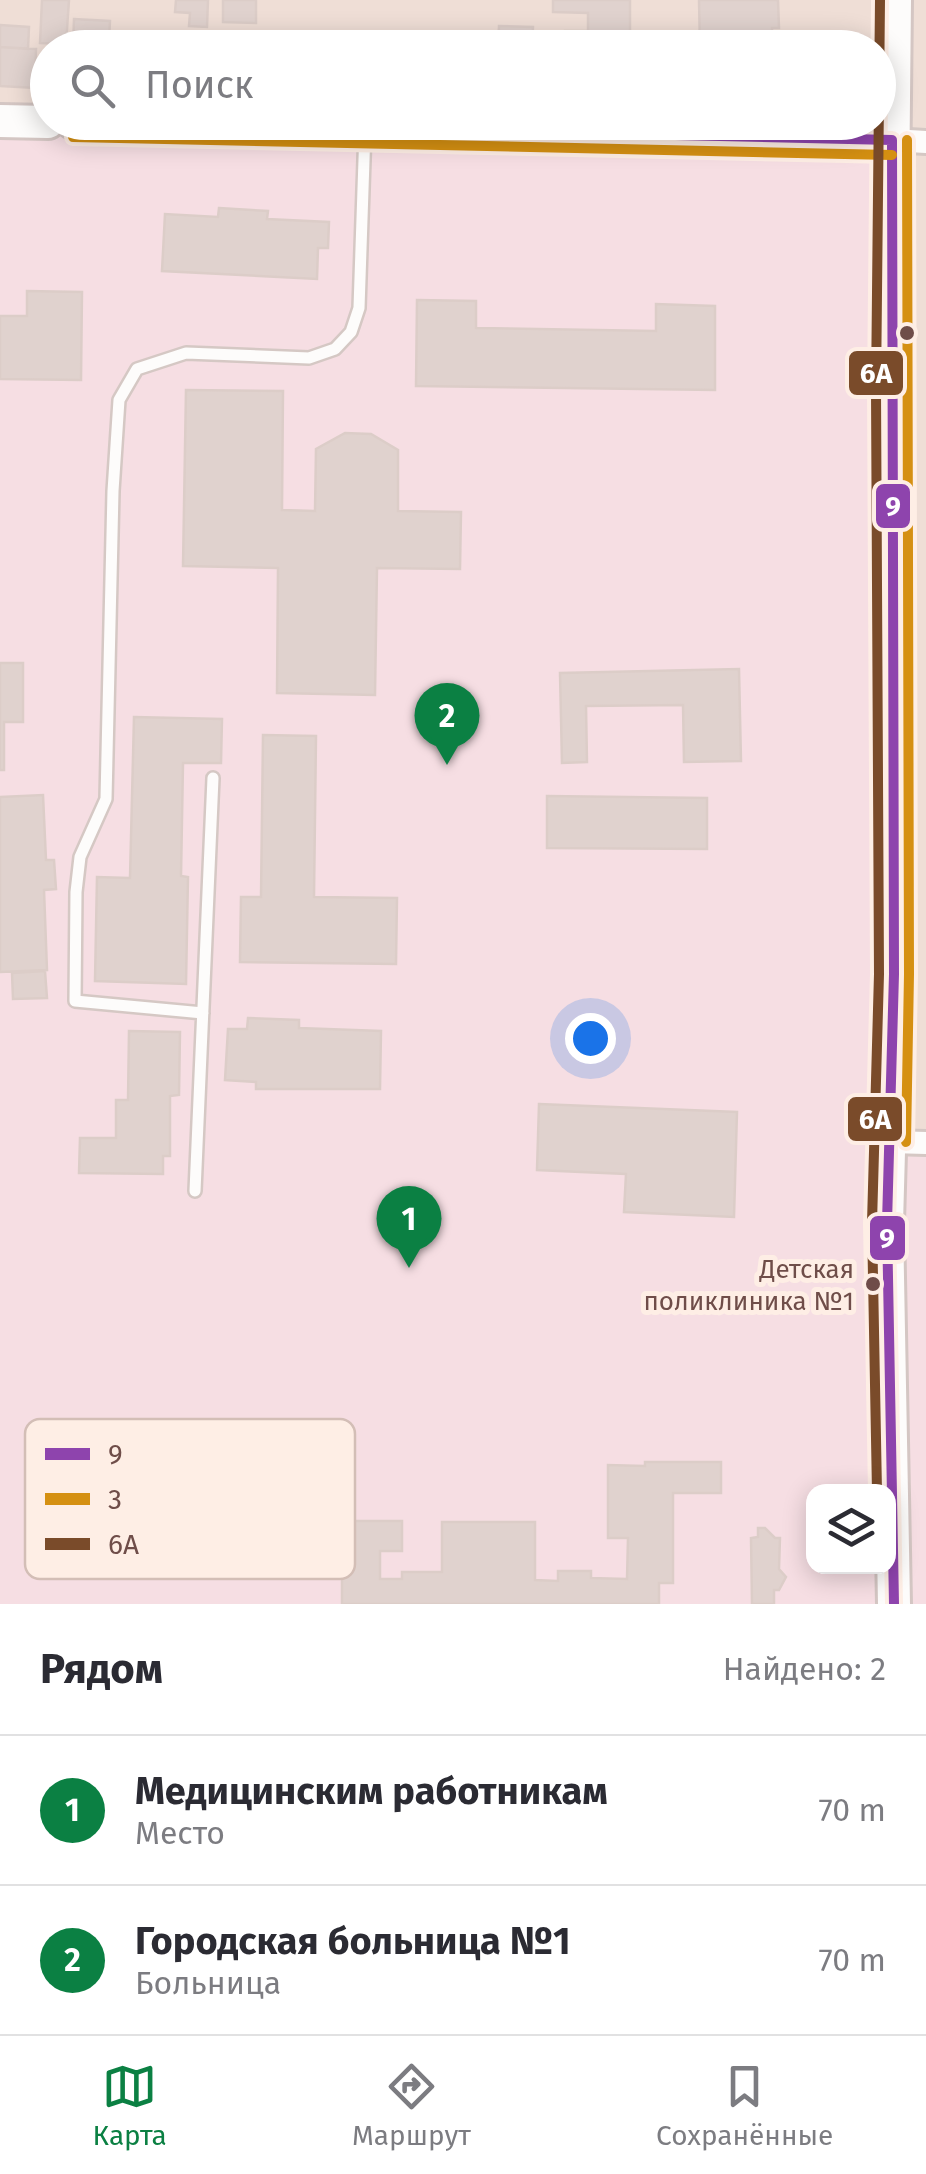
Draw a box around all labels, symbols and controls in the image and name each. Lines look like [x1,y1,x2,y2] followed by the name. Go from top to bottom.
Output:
[30,30,896,140] search box
[65,58,120,113] icon: search
[145,62,254,108] text: Поиск
[897,323,917,343] unlabelled marker
[847,349,905,397] line badge: 6А
[860,357,893,390] text: 6А
[874,482,912,530] line badge: 9
[885,490,901,523] text: 9
[414,682,480,765] pin: 2
[565,1013,616,1064] your location
[846,1095,904,1143] line badge: 6А
[859,1103,892,1136] text: 6А
[376,1186,442,1268] pin: 1
[868,1214,907,1262] line badge: 9
[879,1222,895,1255] text: 9
[644,1254,854,1317] place label: Детская поликлиника №1
[863,1274,883,1294] marker: Детская поликлиника №1
[25,1419,355,1579] legend
[108,1438,123,1471] text: 9
[108,1483,122,1516] text: 3
[806,1484,896,1574] map controls
[806,1484,896,1574] button: layers
[108,1528,139,1561] text: 6А
[40,1644,163,1694] text: Рядом
[723,1650,886,1688] text: Найдено: 2
[135,1768,608,1814] text: Медицинским работникам
[65,1791,80,1829] text: 1
[818,1791,886,1829] text: 70 m
[135,1814,225,1852] text: Место
[135,1918,571,1964] text: Городская больница №1
[64,1941,81,1979] text: 2
[818,1941,886,1979] text: 70 m
[135,1964,281,2002] text: Больница
[93,2059,167,2152] tab: Карта
[352,2059,471,2152] tab: Маршрут
[656,2059,833,2152] tab: Сохранённые

